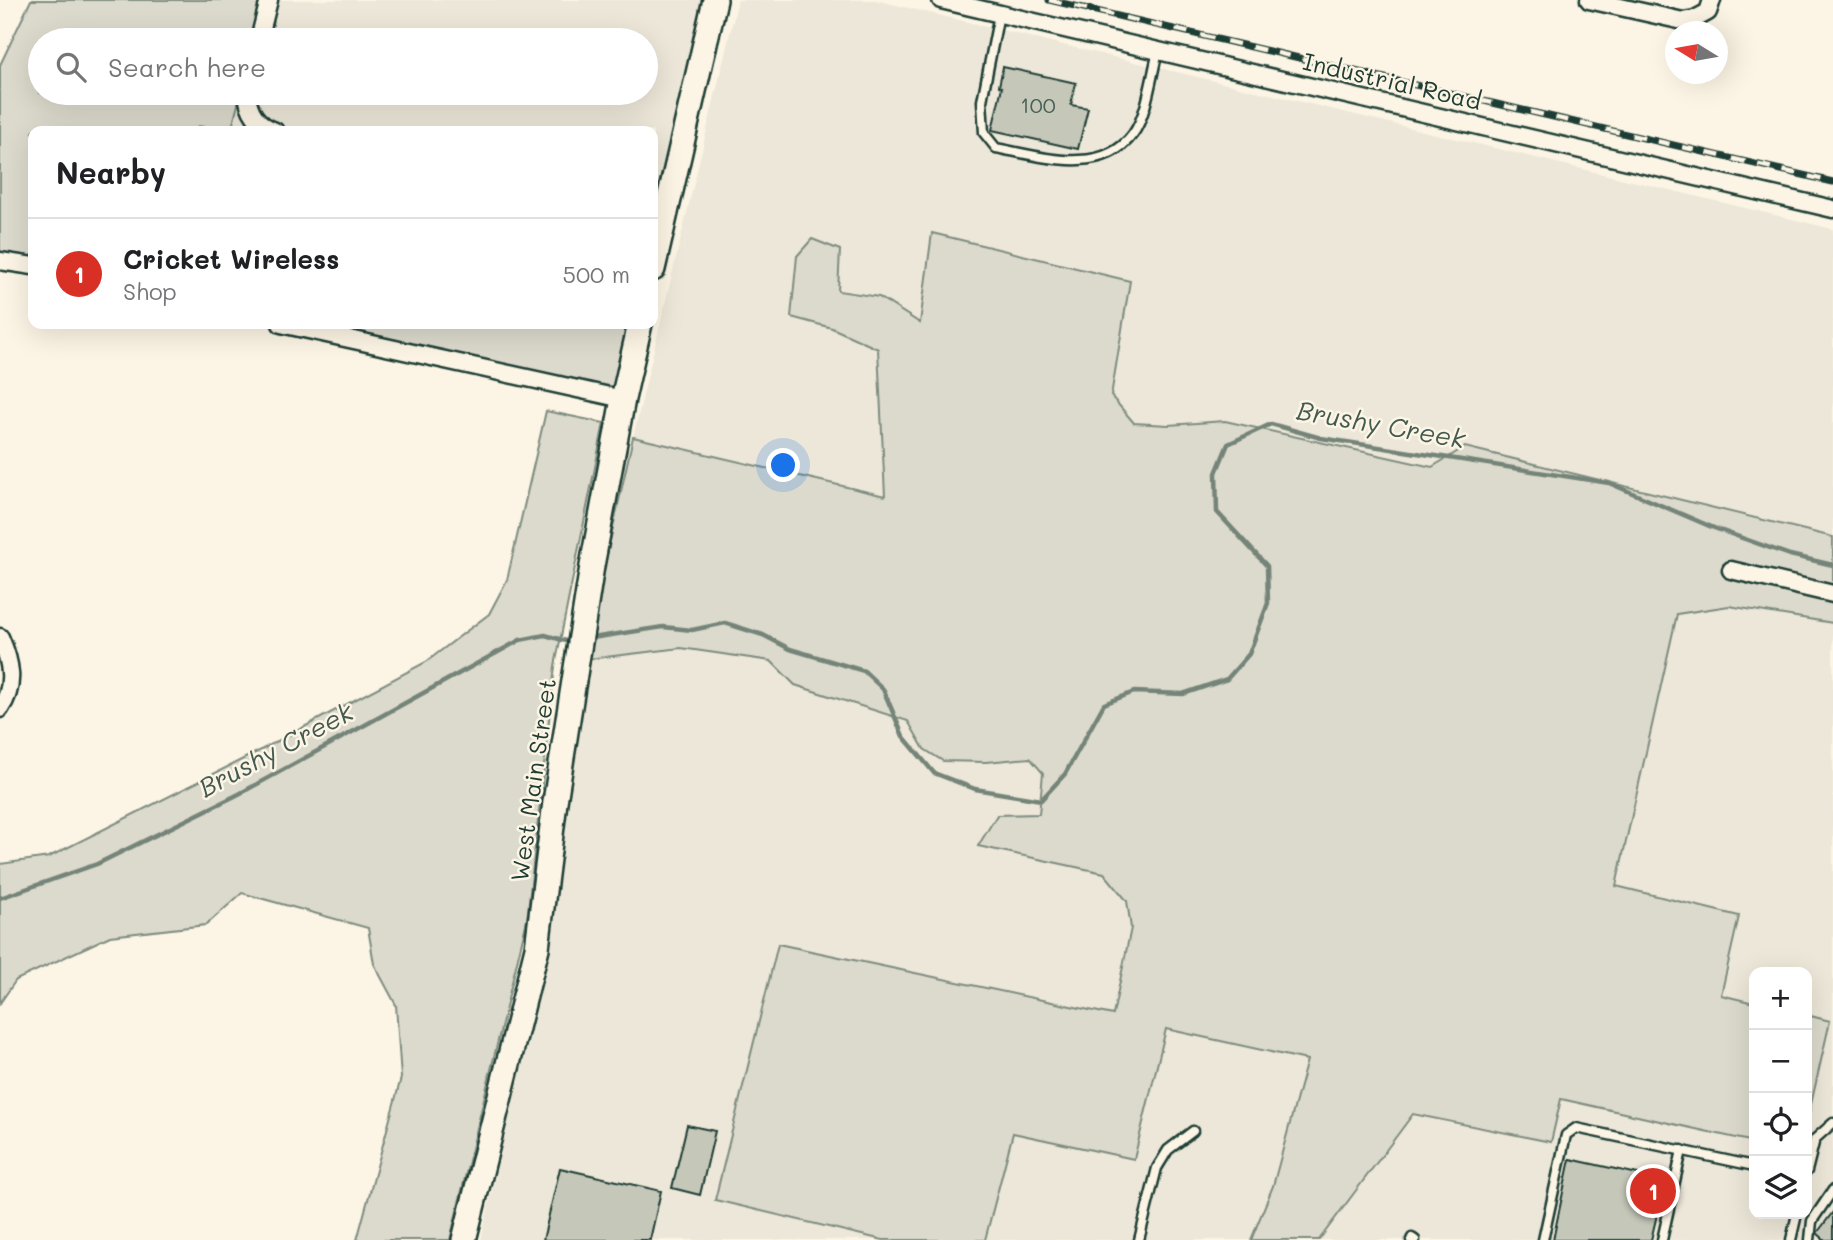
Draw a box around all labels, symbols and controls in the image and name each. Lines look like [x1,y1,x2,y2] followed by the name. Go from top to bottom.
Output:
[1665,21,1728,84] north arrow
[28,28,658,105] search box
[1300,45,1485,116] street label: Industrial Road
[52,48,90,86] icon: search
[108,50,266,84] text: Search here
[1020,91,1056,118] house number: 100
[56,152,166,192] text: Nearby
[123,242,339,276] text: Cricket Wireless
[74,259,84,289] text: 1
[563,259,630,289] text: 500 m
[123,276,177,306] text: Shop
[1294,392,1469,456] water label: Brushy Creek
[766,448,800,482] your location
[503,676,562,883] street label: West Main Street
[192,694,360,804] water label: Brushy Creek
[1749,967,1812,1219] map controls
[1749,967,1812,1030] button: +
[1749,1030,1812,1093] button: −
[1749,1093,1812,1156] button: locate
[1749,1156,1812,1219] button: layers
[1630,1165,1676,1217] pin: 1

